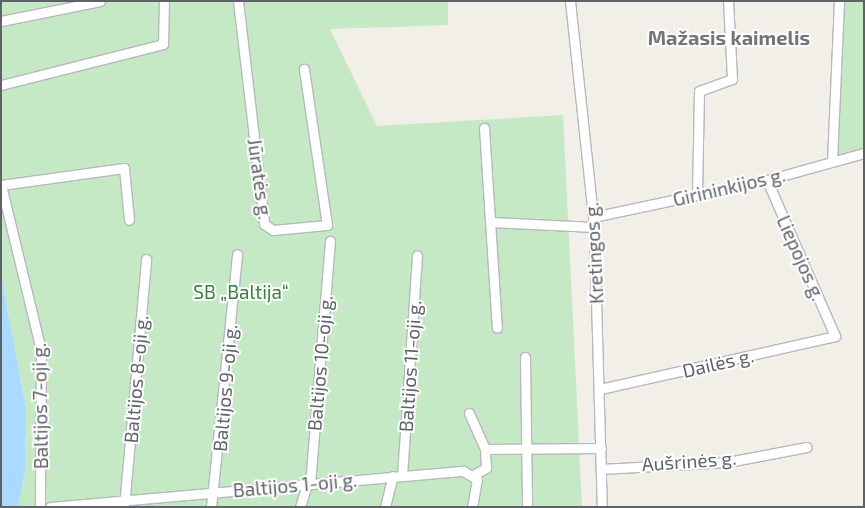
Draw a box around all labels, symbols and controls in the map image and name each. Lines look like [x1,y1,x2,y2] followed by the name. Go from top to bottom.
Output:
[648,25,810,49] district label: Mažasis kaimelis
[243,137,277,221] street label: Jūratės g.
[671,163,787,211] street label: Girininkijos g.
[580,201,608,305] street label: Kretingos g.
[772,212,830,304] street label: Liepojos g.
[193,281,289,303] park label: SB „Baltija“
[303,294,337,432] street label: Baltijos 10-oji g.
[394,299,426,433] street label: Baltijos 11-oji g.
[119,314,153,444] street label: Baltijos 8-oji g.
[208,323,242,453] street label: Baltijos 9-oji g.
[27,343,53,469] street label: Baltijos 7-oji g.
[680,344,756,382] street label: Dailės g.
[641,446,737,476] street label: Aušrinės g.
[232,468,358,502] street label: Baltijos 1-oji g.

